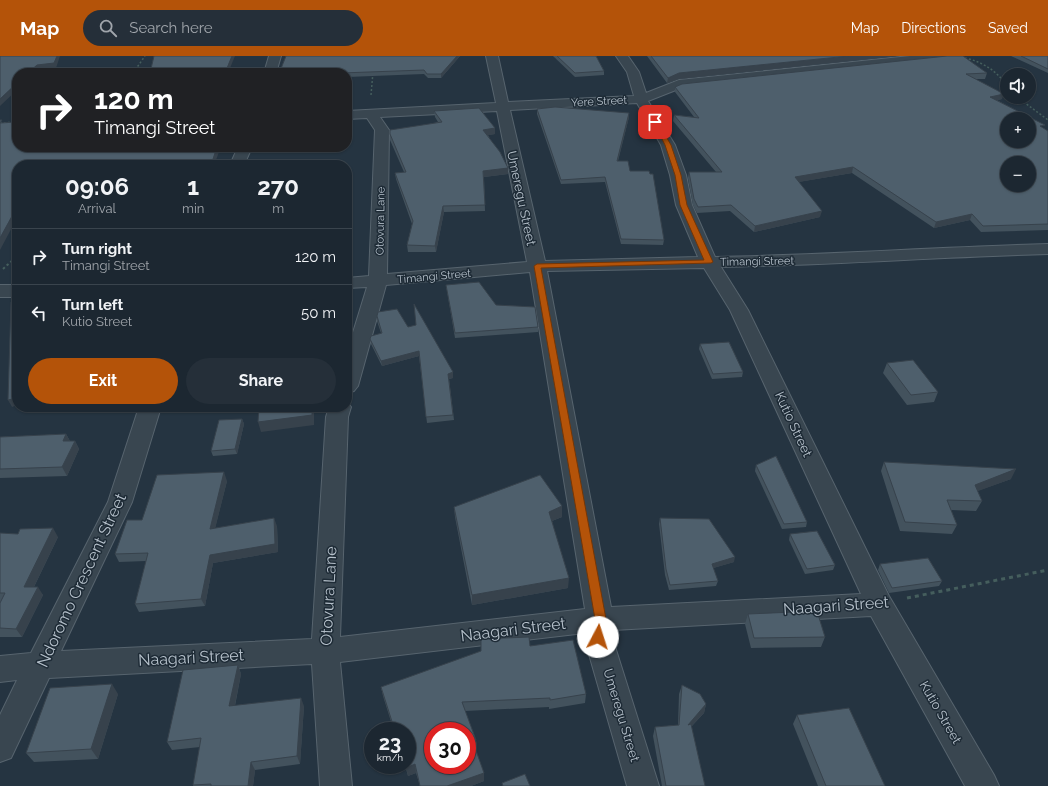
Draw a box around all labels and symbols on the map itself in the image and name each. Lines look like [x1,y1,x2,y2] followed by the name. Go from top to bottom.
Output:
[571,94,628,109] street label: Yere Street
[638,105,672,139] pin
[504,149,539,247] street label: Umeregu Street
[373,186,388,255] street label: Otovura Lane
[720,254,794,269] street label: Timangi Street
[397,267,472,286] street label: Timangi Street
[772,389,815,460] street label: Kutio Street
[33,490,130,670] street label: Ndoromo Crescent Street
[316,546,341,646] street label: Otovura Lane
[783,592,890,619] street label: Naagari Street
[459,614,567,645] street label: Naagari Street
[577,616,619,658] position arrow
[138,645,245,670] street label: Naagari Street
[600,667,643,764] street label: Umeregu Street
[917,678,965,747] street label: Kutio Street
[424,722,476,774] speed limit sign: 30

